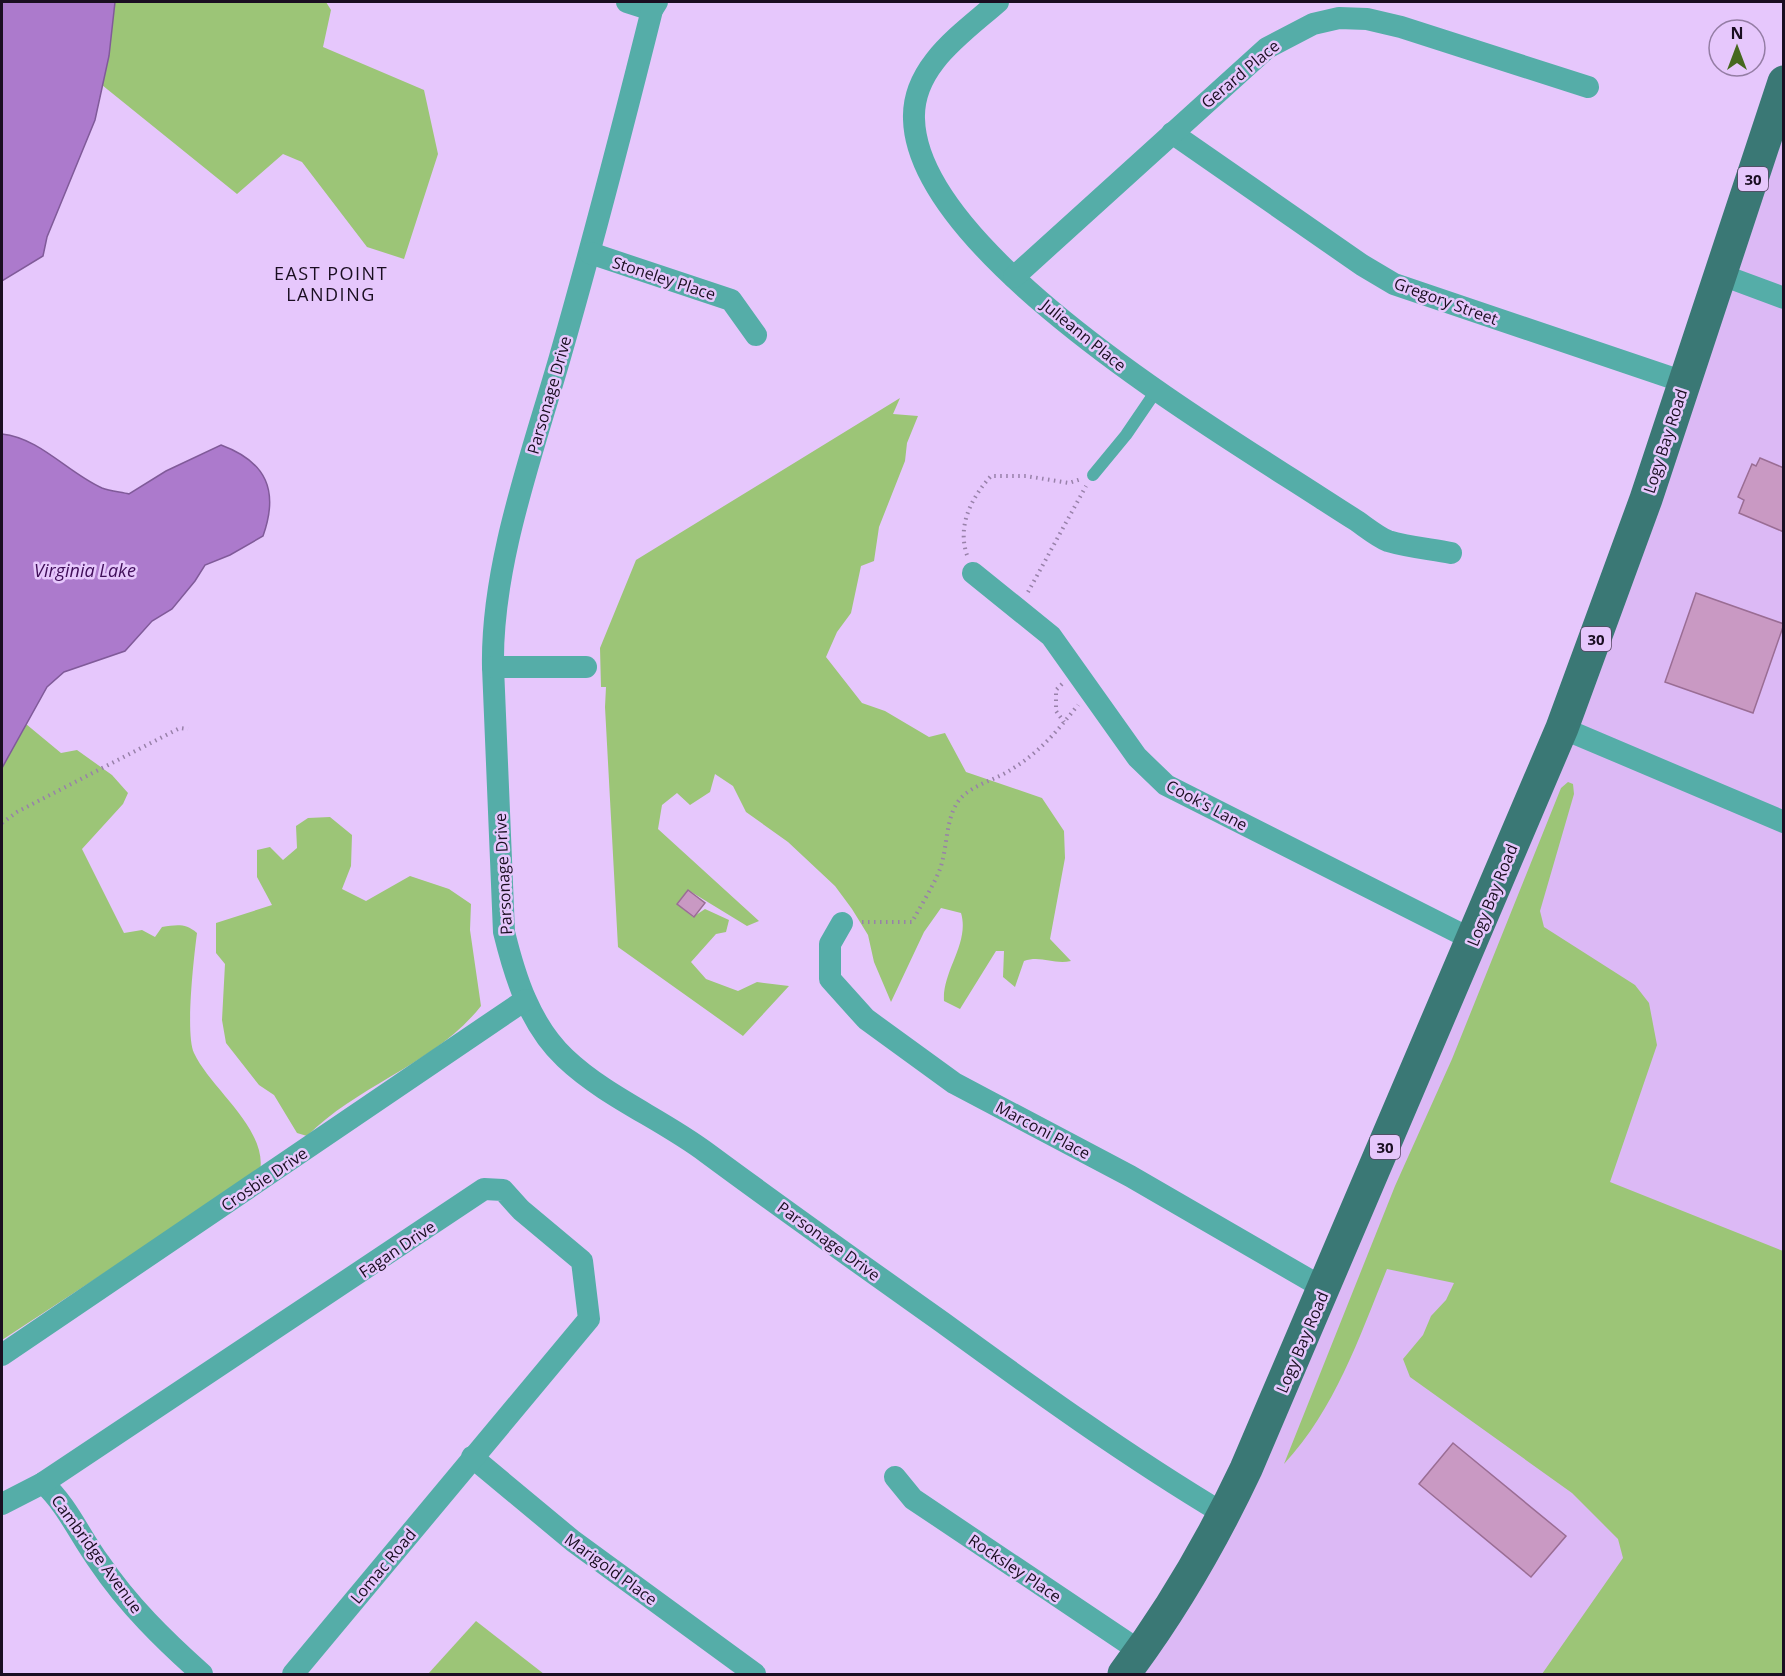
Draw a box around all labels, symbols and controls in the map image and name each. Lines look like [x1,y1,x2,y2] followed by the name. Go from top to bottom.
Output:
[1707,18,1767,78] north arrow
[1730,22,1744,44] text: N
[1196,35,1284,113] street label: Gerard Place
[1738,167,1768,191] road number: 30
[610,251,718,305] street label: Stoneley Place
[274,261,388,306] district label: EAST POINT LANDING
[1391,272,1501,330] street label: Gregory Street
[1035,293,1131,376] street label: Julieann Place
[522,333,576,457] street label: Parsonage Drive
[1638,386,1692,496] street label: Logy Bay Road
[34,558,136,582] water label: Virginia Lake
[1581,627,1611,651] road number: 30
[1163,774,1251,836] street label: Cook's Lane
[489,812,517,935] street label: Parsonage Drive
[1461,841,1523,949] street label: Logy Bay Road
[992,1096,1094,1164] street label: Marconi Place
[1370,1135,1400,1159] road number: 30
[216,1142,312,1216] street label: Crosbie Drive
[773,1196,885,1286] street label: Parsonage Drive
[354,1215,440,1283] street label: Fagan Drive
[1271,1288,1333,1396] street label: Logy Bay Road
[47,1490,147,1618] street label: Cambridge Avenue
[345,1524,421,1608] street label: Lomac Road
[560,1528,662,1610] street label: Marigold Place
[964,1529,1066,1607] street label: Rocksley Place

